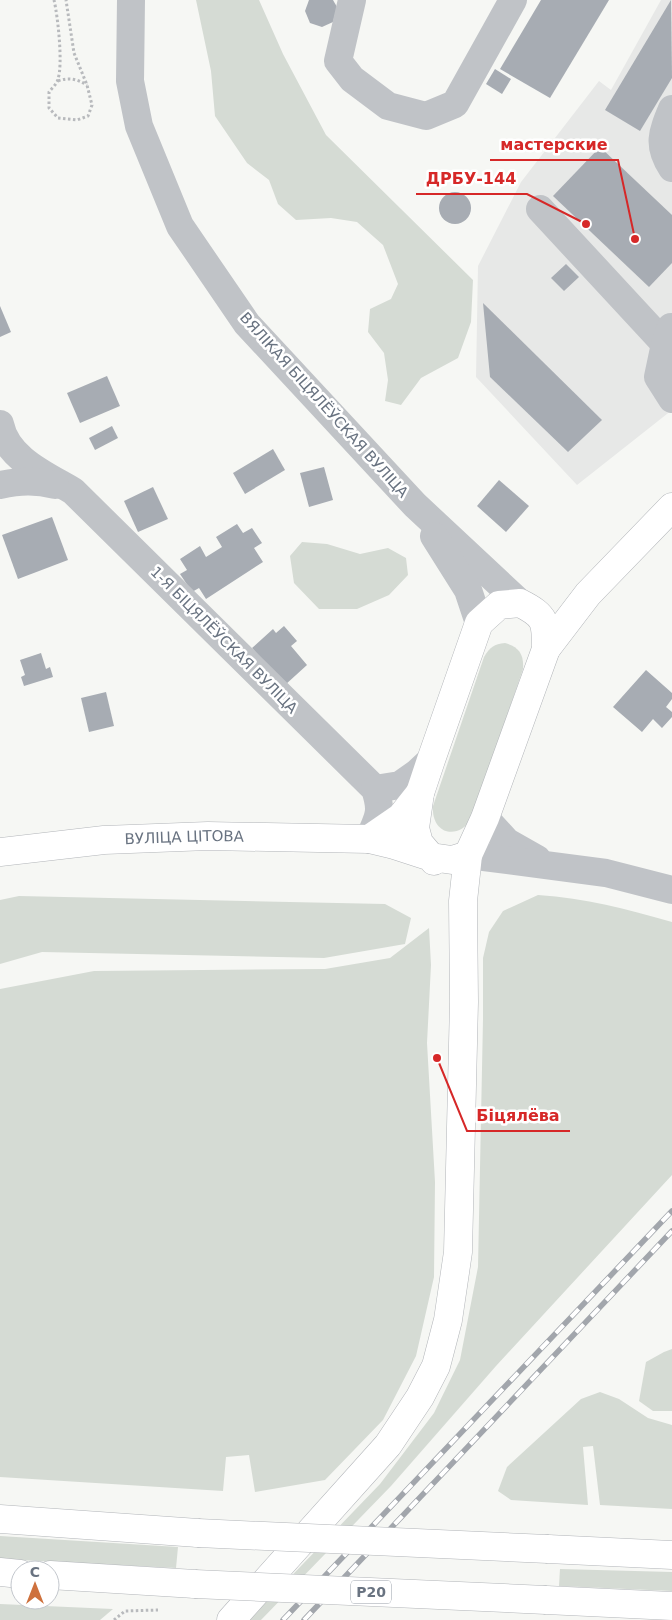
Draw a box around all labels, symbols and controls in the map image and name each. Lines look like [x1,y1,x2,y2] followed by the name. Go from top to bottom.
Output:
[490,129,618,160] callout: мастерские
[500,135,608,154] text: мастерские
[416,163,527,194] callout: ДРБУ-144
[426,169,516,188] text: ДРБУ-144
[236,308,413,502] street label: ВЯЛІКАЯ БІЦЯЛЁЎСКАЯ ВУЛІЦА
[147,562,302,718] street label: 1-Я БІЦЯЛЁЎСКАЯ ВУЛІЦА
[124,827,245,848] street label: ВУЛІЦА ЦІТОВА
[467,1100,570,1131] callout: Біцялёва
[476,1106,560,1125] text: Біцялёва
[10,1560,60,1610] north arrow
[30,1564,40,1580] text: С
[351,1580,391,1604] road number: Р20

